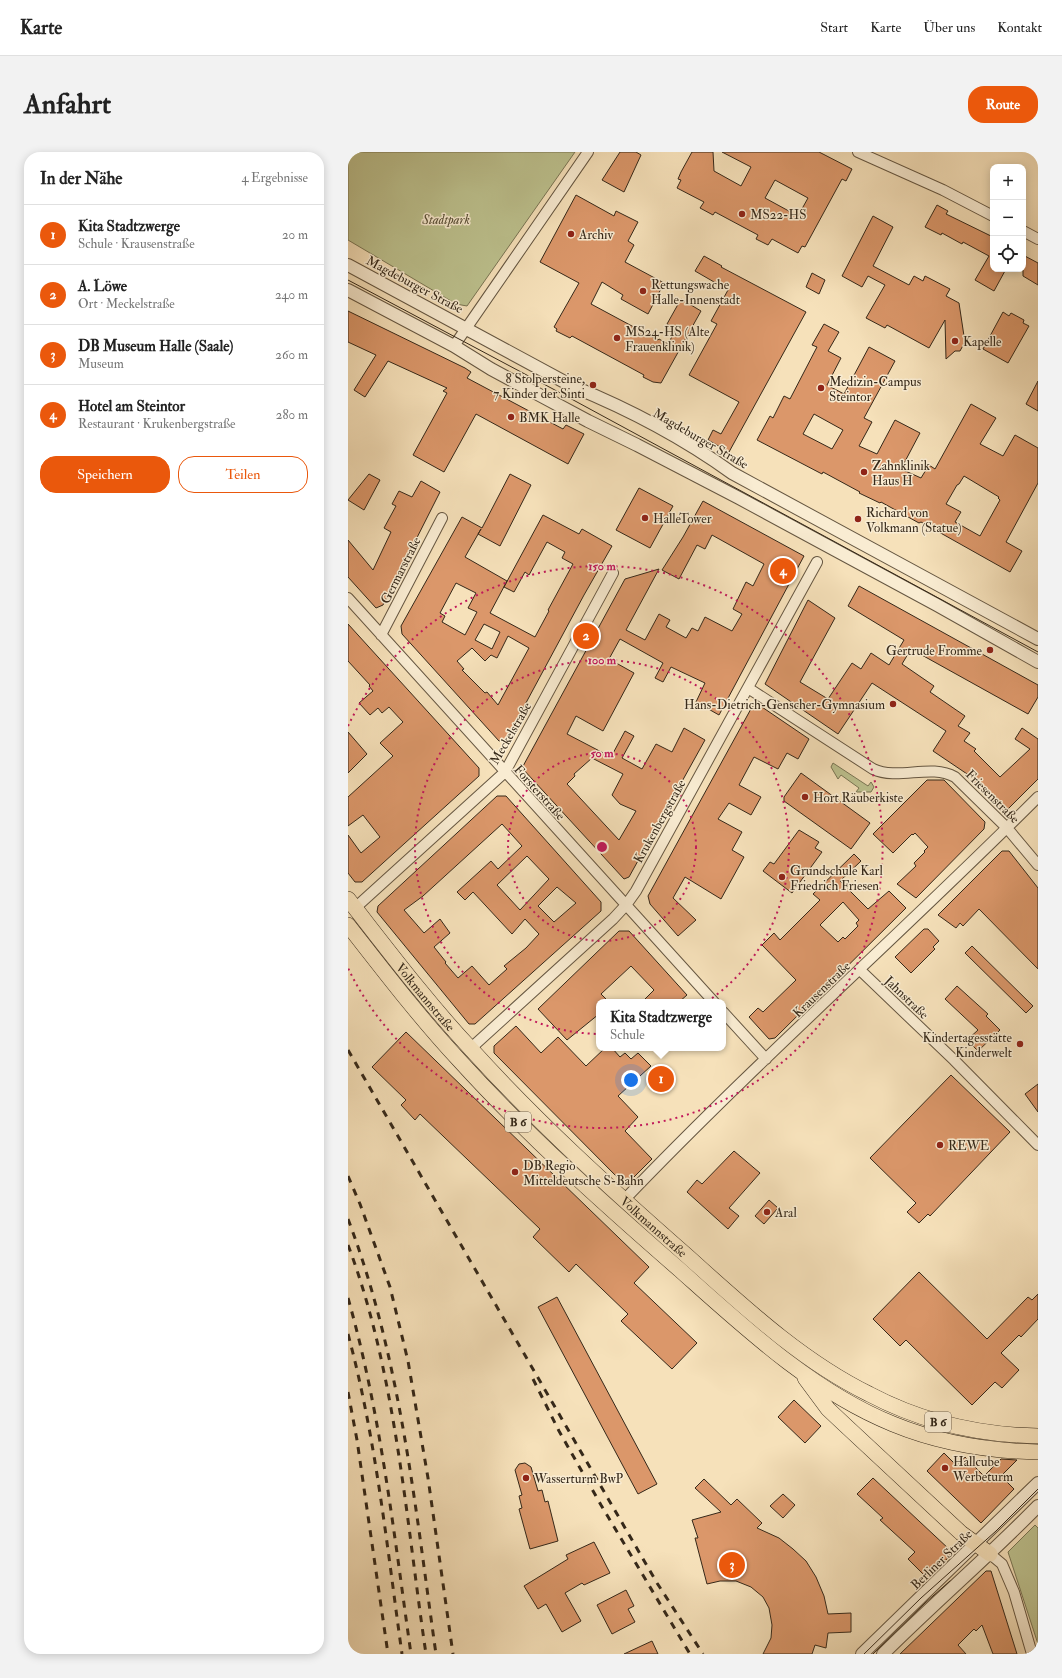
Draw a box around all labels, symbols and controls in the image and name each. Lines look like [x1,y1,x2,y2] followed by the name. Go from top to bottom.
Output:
[20,16,62,40] text: Karte
[820,19,848,36] text: Start
[870,19,901,36] text: Karte
[923,19,975,36] text: Über uns
[997,19,1042,36] text: Kontakt
[968,86,1038,123] button: Route
[24,87,111,122] text: Anfahrt
[990,164,1026,272] map controls
[990,164,1026,200] button: +
[40,168,122,189] text: In der Nähe
[241,170,308,186] text: 4 Ergebnisse
[990,200,1026,236] button: −
[750,207,806,223] place label: MS22-HS
[737,209,747,219] marker: MS22-HS
[421,212,470,228] park label: Stadtpark
[78,217,180,236] text: Kita Stadtzwerge
[51,227,55,243] text: 1
[282,227,308,243] text: 20 m
[578,227,614,243] place label: Archiv
[566,229,576,239] marker: Archiv
[78,236,195,252] text: Schule · Krausenstraße
[990,236,1026,272] button: locate
[363,253,466,317] street label: Magdeburger Straße
[78,277,127,296] text: A. Löwe
[651,277,740,308] place label: Rettungswache Halle-Innenstadt
[638,286,648,296] marker: Rettungswache Halle-Innenstadt
[50,287,56,303] text: 2
[275,287,308,303] text: 240 m
[78,296,175,312] text: Ort · Meckelstraße
[625,324,710,355] place label: MS24-HS (Alte Frauenklinik)
[612,333,622,343] marker: MS24-HS (Alte Frauenklinik)
[963,334,1002,351] place label: Kapelle
[950,336,960,346] marker: Kapelle
[78,337,233,356] text: DB Museum Halle (Saale)
[51,347,56,363] text: 3
[275,347,308,363] text: 260 m
[78,356,124,372] text: Museum
[493,371,586,402] place label: 8 Stolpersteine, 7 Kinder der Sinti
[829,374,922,405] place label: Medizin-Campus Steintor
[588,380,598,390] marker: 8 Stolpersteine, 7 Kinder der Sinti
[816,383,826,393] marker: Medizin-Campus Steintor
[78,397,185,416] text: Hotel am Steintor
[650,405,752,473] street label: Magdeburger Straße
[49,407,57,423] text: 4
[276,407,308,423] text: 280 m
[519,410,581,426] place label: BMK Halle
[506,412,516,422] marker: BMK Halle
[78,416,236,432] text: Restaurant · Krukenbergstraße
[40,456,170,493] button: Speichern
[178,456,308,493] button: Teilen
[872,458,931,489] place label: Zahnklinik Haus H
[859,467,869,477] marker: Zahnklinik Haus H
[866,505,962,536] place label: Richard von Volkmann (Statue)
[653,511,712,527] place label: HalleTower
[640,513,650,523] marker: HalleTower
[853,514,863,524] marker: Richard von Volkmann (Statue)
[377,534,425,607] street label: Germarstraße
[770,556,796,586] pin: 4
[588,559,616,574] text: 150 m
[573,621,599,651] pin: 2
[886,643,983,659] place label: Gertrude Fromme
[985,645,995,655] marker: Gertrude Fromme
[588,653,617,668] text: 100 m
[684,697,885,714] place label: Hans-Dietrich-Genscher-Gymnasium
[487,699,535,767] street label: Meckelstraße
[888,699,898,709] marker: Hans-Dietrich-Genscher-Gymnasium
[590,746,614,761] text: 50 m
[510,762,569,824] street label: Forsterstraße
[962,767,1023,827] street label: Friesenstraße
[630,776,690,866] street label: Krukenbergstraße
[813,790,904,806] place label: Hort Räuberkiste
[800,792,810,802] marker: Hort Räuberkiste
[595,840,609,854] centre of rings
[790,863,883,894] place label: Grundschule Karl Friedrich Friesen
[777,872,787,882] marker: Grundschule Karl Friedrich Friesen
[790,958,854,1021] street label: Krausenstraße
[392,960,458,1035] street label: Volkmannstraße
[880,972,932,1023] street label: Jahnstraße
[596,999,726,1051] popup
[610,1008,712,1027] text: Kita Stadtzwerge
[610,1027,645,1043] text: Schule
[922,1030,1013,1061] place label: Kindertagesstätte Kinderwelt
[1015,1039,1025,1049] marker: Kindertagesstätte Kinderwelt
[648,1064,674,1094] pin: 1
[621,1070,641,1090] your location
[505,1112,531,1132] road number: B 6
[948,1138,989,1154] place label: REWE
[935,1140,945,1150] marker: REWE
[523,1158,644,1189] place label: DB Regio Mitteldeutsche S-Bahn
[510,1167,520,1177] marker: DB Regio Mitteldeutsche S-Bahn
[616,1193,690,1262] street label: Volkmannstraße
[774,1205,797,1221] place label: Aral
[762,1207,772,1217] marker: Aral
[925,1412,951,1432] road number: B 6
[952,1454,1013,1485] place label: Hallcube Werbeturm
[940,1463,950,1473] marker: Hallcube Werbeturm
[533,1471,624,1487] place label: Wasserturm BwP
[521,1473,531,1483] marker: Wasserturm BwP
[908,1526,976,1593] street label: Berliner Straße
[719,1550,745,1580] pin: 3

